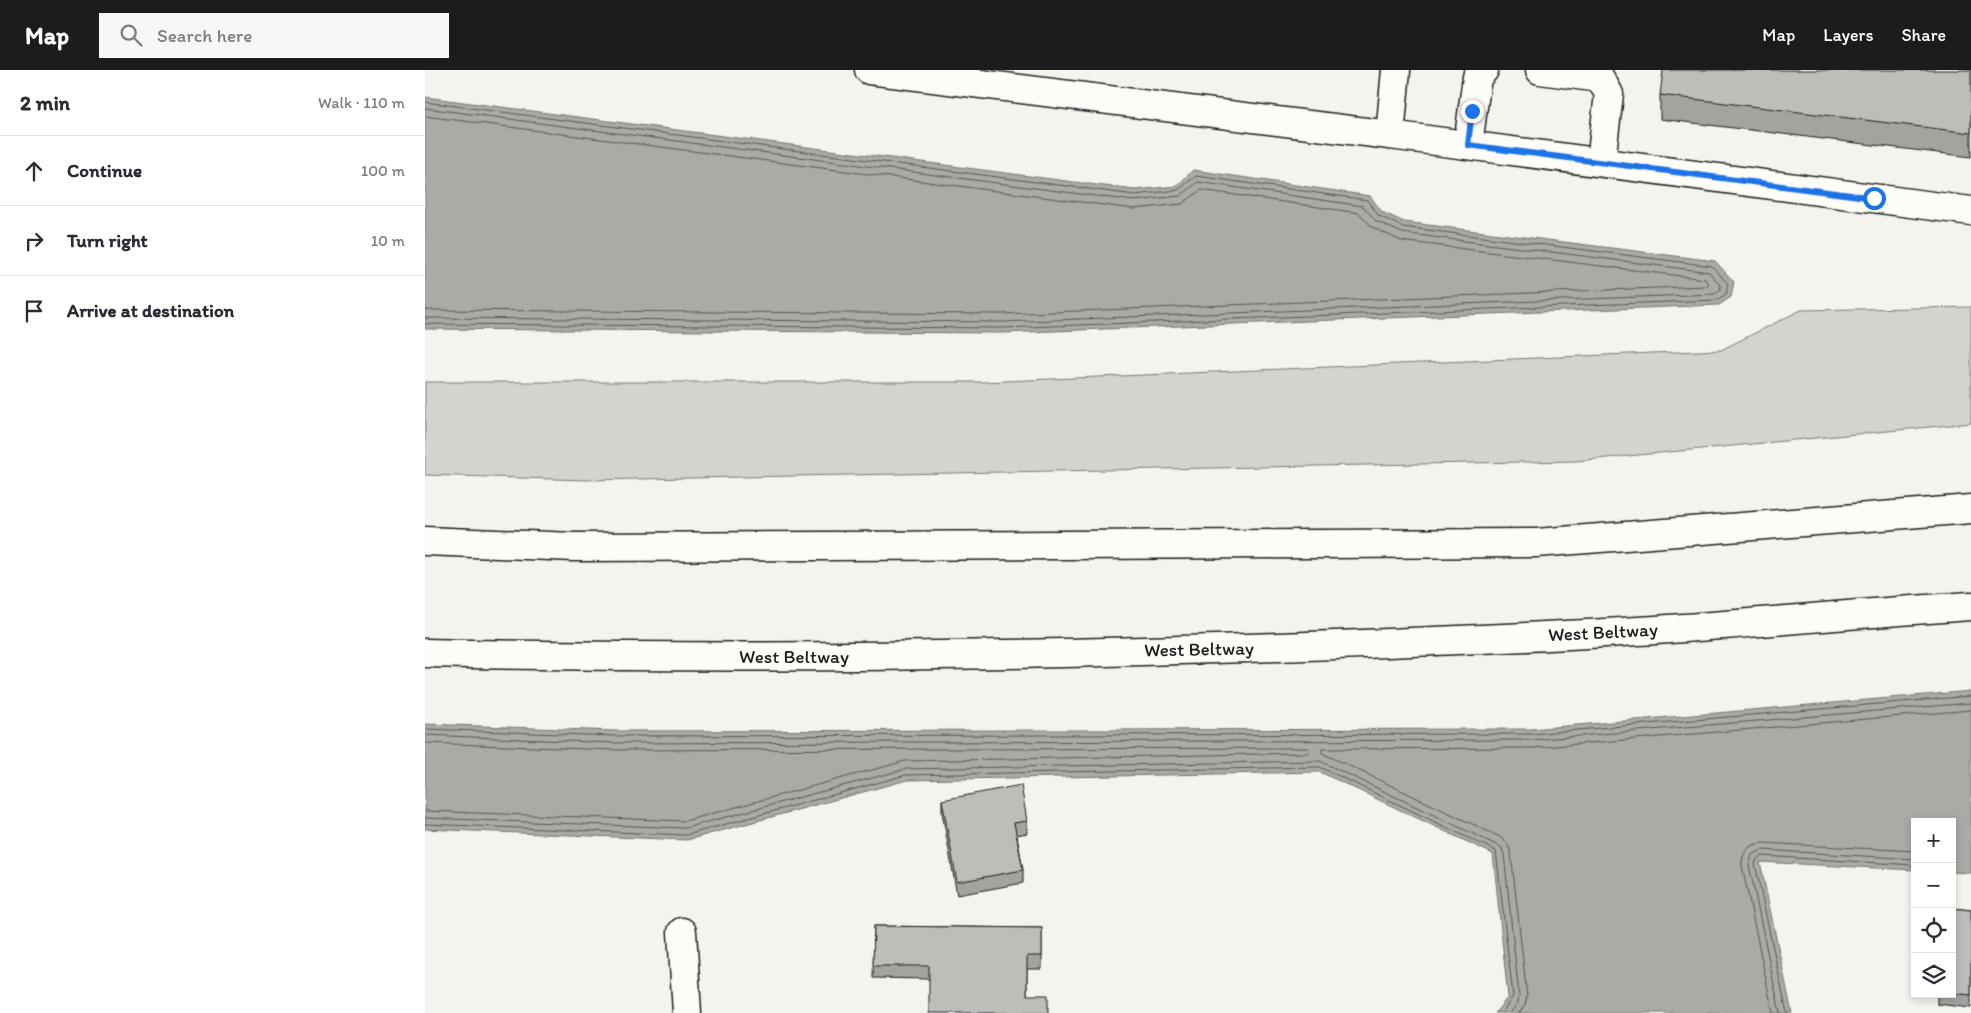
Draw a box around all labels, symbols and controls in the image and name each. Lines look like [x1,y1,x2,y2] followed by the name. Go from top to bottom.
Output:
[99,13,449,58] search box
[25,21,69,50] text: Map
[117,21,145,49] icon: search
[157,24,252,47] text: Search here
[1762,24,1795,46] text: Map
[1823,24,1873,46] text: Layers
[1901,24,1946,46] text: Share
[20,90,70,115] text: 2 min
[318,93,405,112] text: Walk · 110 m
[1461,100,1484,123] route end
[20,157,48,185] icon: ahead
[67,159,142,182] text: Continue
[361,161,405,180] text: 100 m
[1863,187,1886,210] route start
[20,227,48,255] icon: right
[67,229,148,252] text: Turn right
[371,231,405,250] text: 10 m
[20,297,48,325] icon: arrive
[67,299,234,322] text: Arrive at destination
[1548,618,1658,646] street label: West Beltway
[1144,637,1254,661] street label: West Beltway
[739,645,849,668] street label: West Beltway
[1911,818,1956,998] map controls
[1911,818,1956,863] button: +
[1911,863,1956,908] button: −
[1911,908,1956,953] button: locate
[1911,953,1956,998] button: layers

